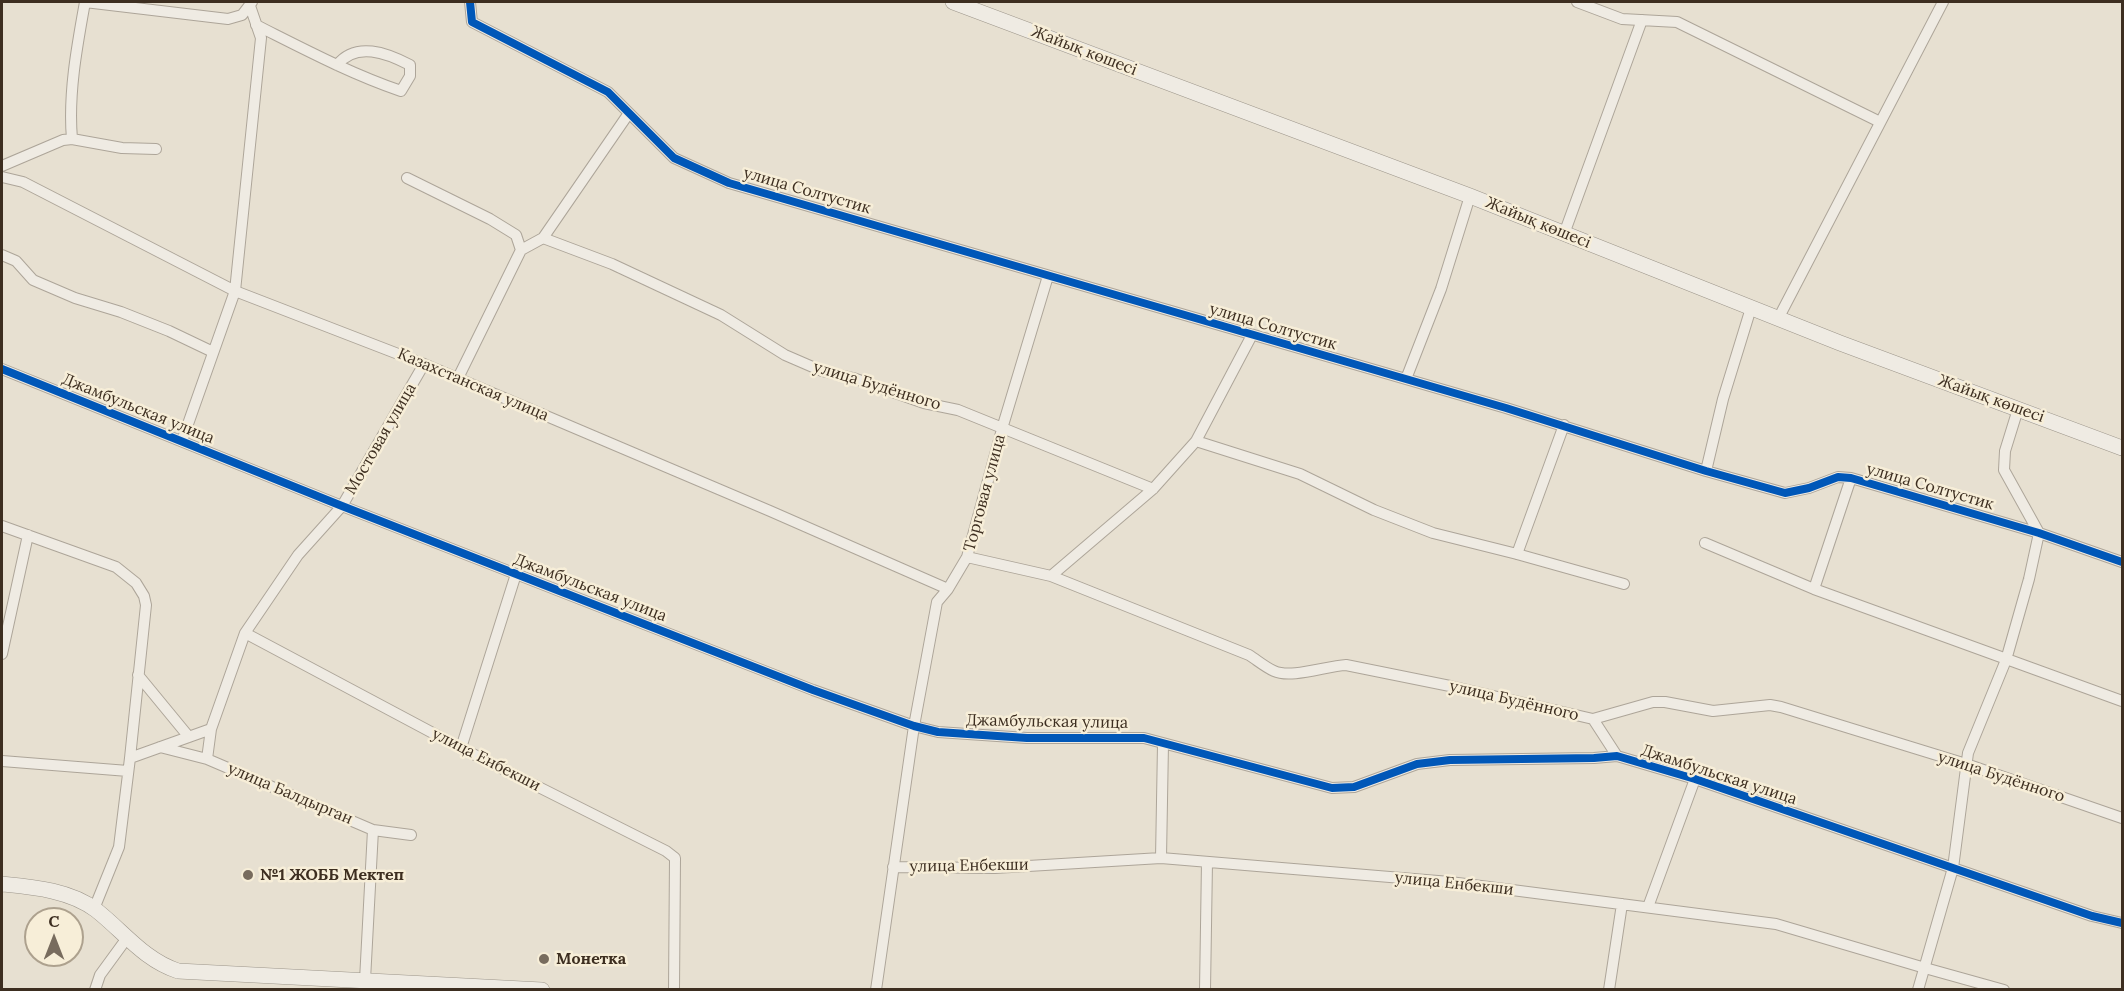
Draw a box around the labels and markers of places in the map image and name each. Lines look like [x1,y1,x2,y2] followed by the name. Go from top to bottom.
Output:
[260,865,404,885] place label: №1 ЖОББ Мектеп
[241,868,255,882] marker: №1 ЖОББ Мектеп
[556,949,626,969] place label: Монетка
[537,952,551,966] marker: Монетка

